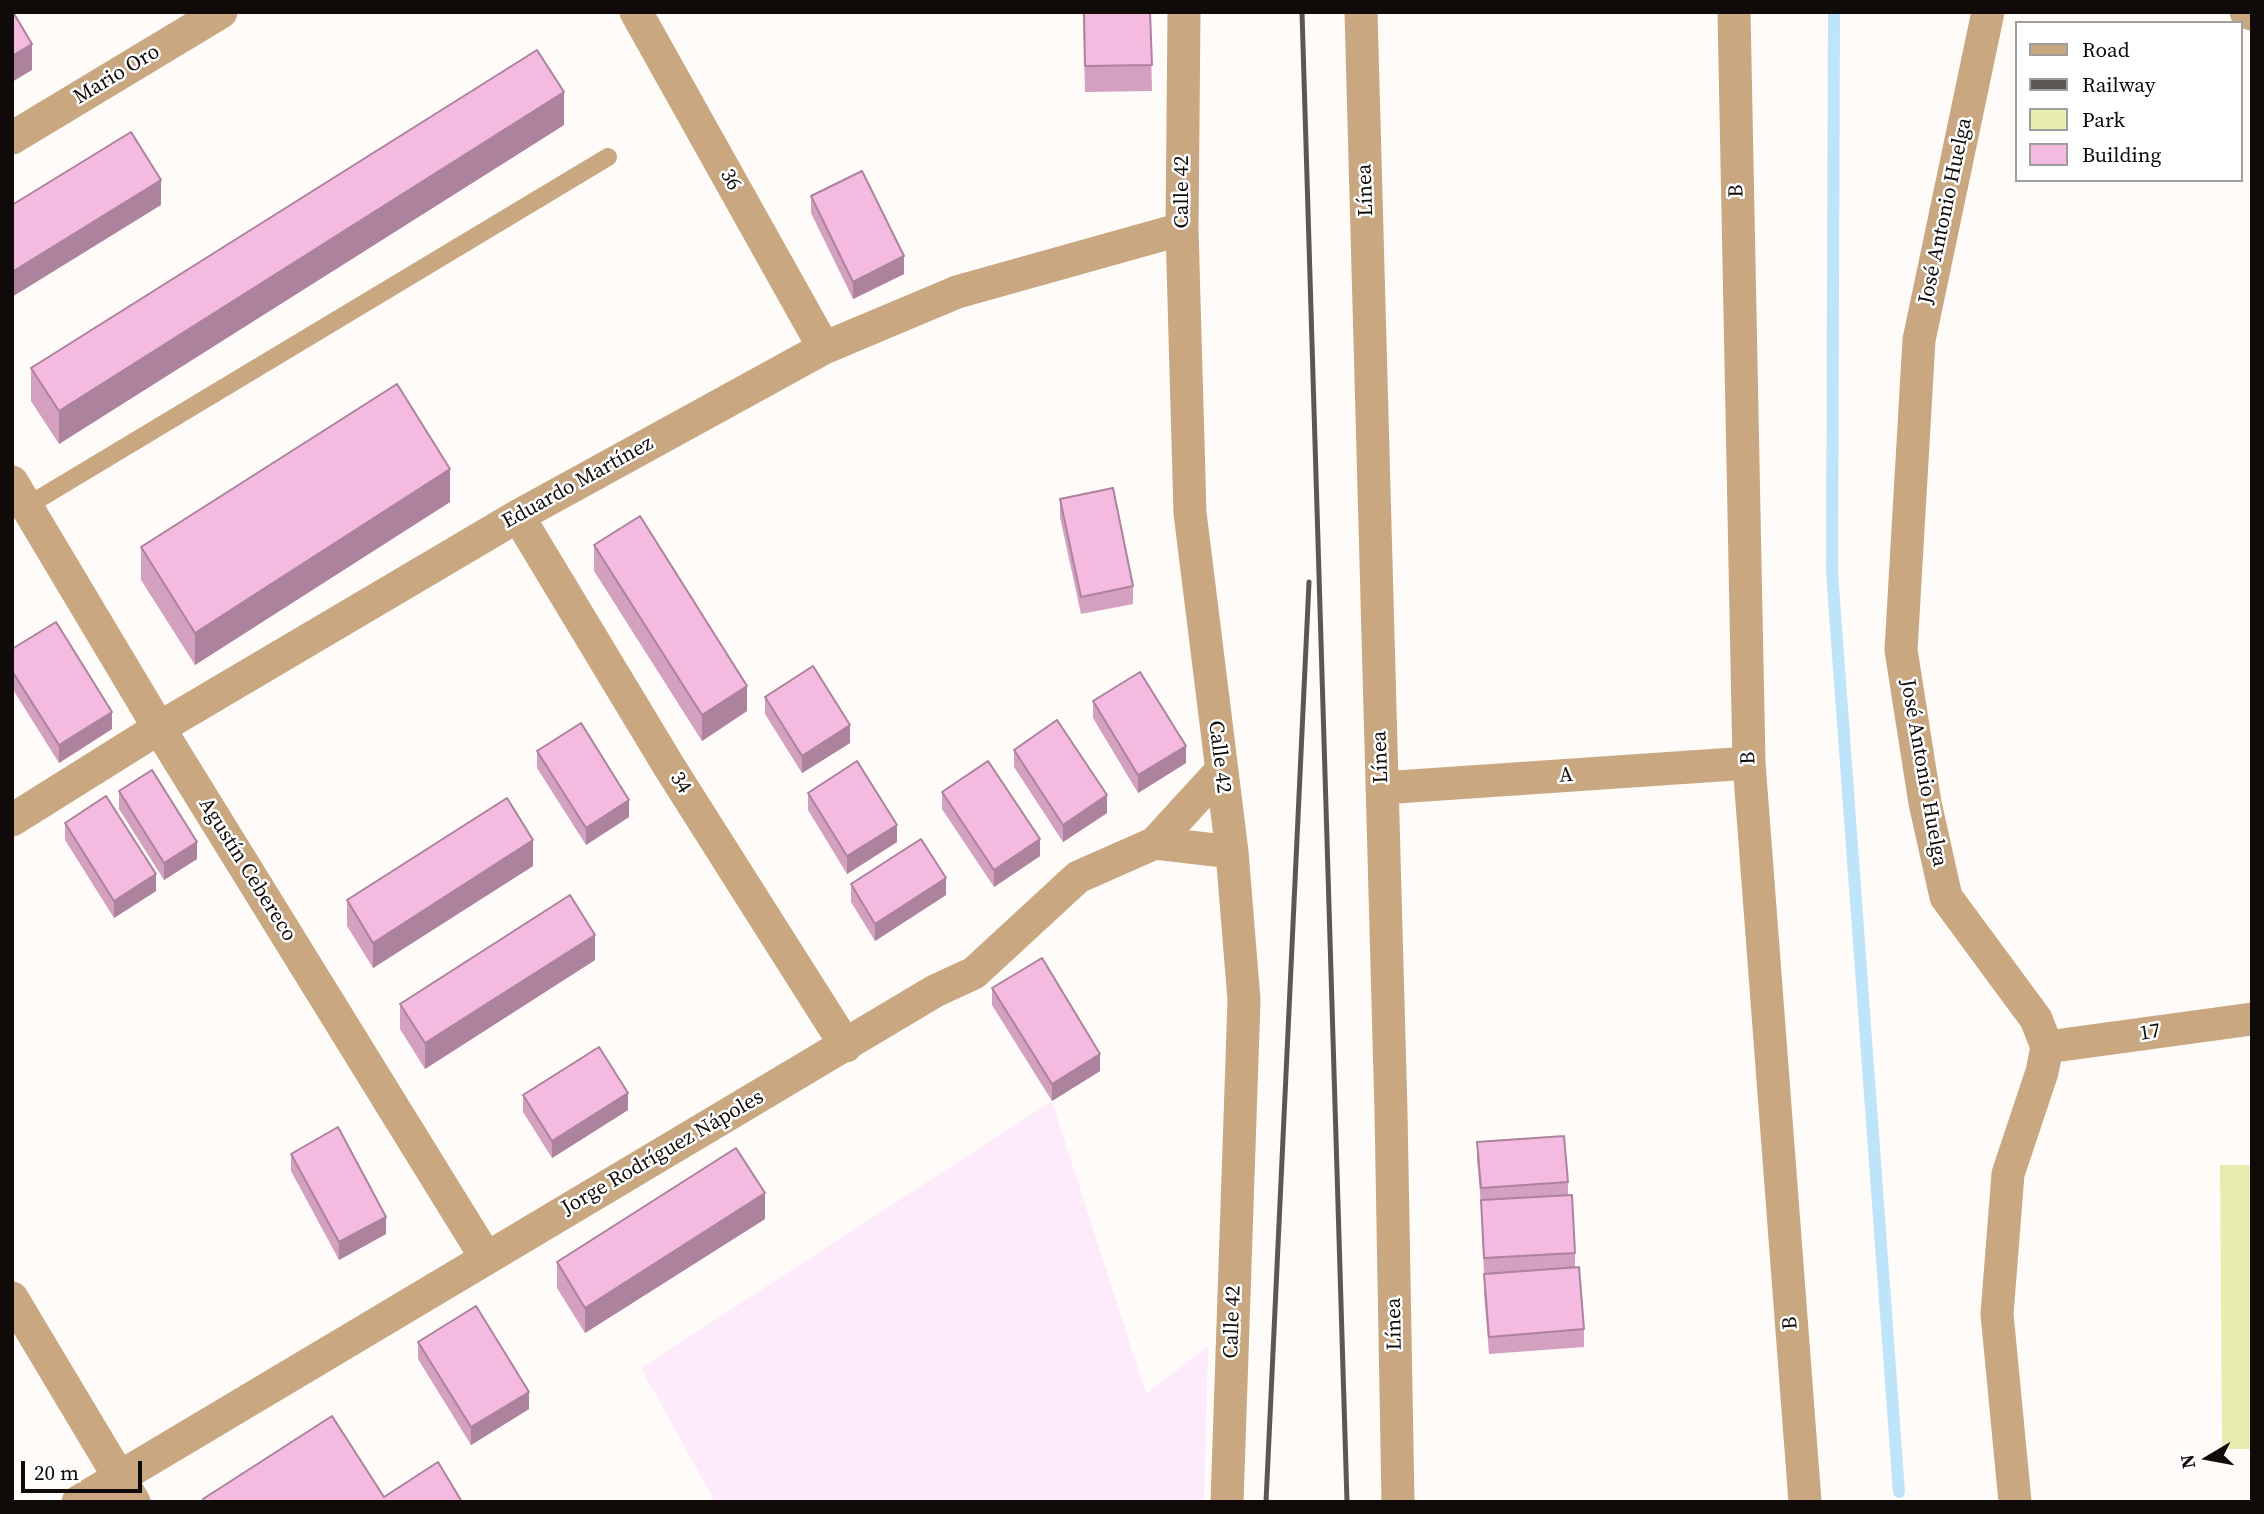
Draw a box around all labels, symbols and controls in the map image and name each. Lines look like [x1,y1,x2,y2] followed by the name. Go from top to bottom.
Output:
[2016,21,2243,182] legend
[2082,35,2130,64] text: Road
[69,40,165,110] street label: Mario Oro
[2082,70,2156,99] text: Railway
[2082,105,2125,134] text: Park
[1914,116,1978,306] street label: José Antonio Huelga
[2082,140,2161,169] text: Building
[1170,155,1196,229] street label: Calle 42
[1352,163,1380,217] street label: Línea
[714,165,746,195] street label: 36
[1724,184,1750,198] street label: B
[498,431,658,535] street label: Eduardo Martínez
[1894,677,1952,869] street label: José Antonio Huelga
[1202,719,1236,795] street label: Calle 42
[1367,730,1395,784] street label: Línea
[1736,751,1762,765] street label: B
[1558,763,1574,789] street label: A
[664,767,696,799] street label: 34
[193,794,301,946] street label: Agustín Cebereco
[2138,1019,2162,1047] street label: 17
[557,1085,769,1221] street label: Jorge Rodríguez Nápoles
[1219,1285,1247,1359] street label: Calle 42
[1382,1297,1408,1351] street label: Línea
[1778,1316,1804,1330] street label: B
[2173,1423,2243,1493] north arrow
[24,1448,145,1492] scale bar
[2173,1453,2201,1471] text: N
[34,1458,79,1487] text: 20 m

